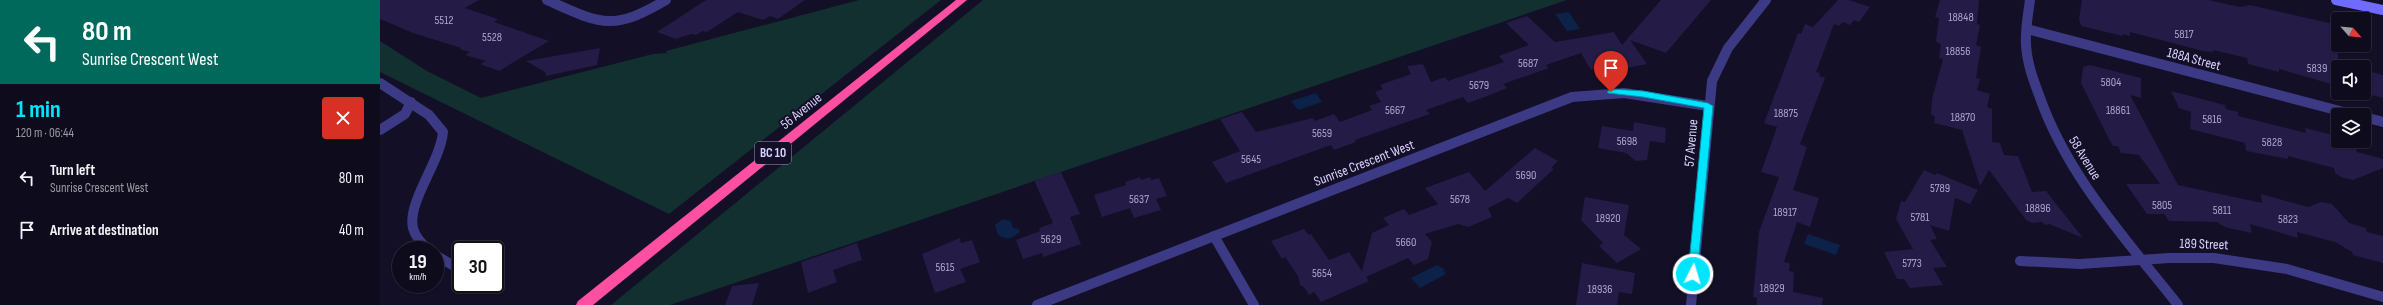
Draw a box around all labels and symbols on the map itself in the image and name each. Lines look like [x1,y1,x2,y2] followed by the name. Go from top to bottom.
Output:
[1948,10,1974,25] house number: 18848
[2331,12,2371,52] north arrow
[435,13,454,28] house number: 5512
[2174,27,2194,42] house number: 5817
[482,30,502,45] house number: 5528
[1946,44,1970,59] house number: 18856
[2165,44,2223,74] street label: 188A Street
[1594,51,1628,92] pin
[1518,56,1538,71] house number: 5687
[2307,61,2327,76] house number: 5839
[2101,75,2121,90] house number: 5804
[1469,78,1489,93] house number: 5679
[777,89,825,133] street label: 56 Avenue
[1385,103,1405,118] house number: 5667
[2106,103,2131,118] house number: 18861
[1774,106,1798,121] house number: 18875
[1951,110,1975,125] house number: 18870
[2202,112,2222,127] house number: 5816
[1680,119,1702,167] street label: 57 Avenue
[1312,126,1332,141] house number: 5659
[2065,133,2105,183] street label: 58 Avenue
[1617,134,1637,149] house number: 5698
[2262,135,2282,150] house number: 5828
[1311,136,1417,190] street label: Sunrise Crescent West
[755,142,791,164] road number: BC 10
[1241,152,1261,167] house number: 5645
[1516,168,1536,183] house number: 5690
[1930,181,1950,196] house number: 5789
[1129,192,1149,207] house number: 5637
[1450,192,1470,207] house number: 5678
[2152,198,2172,213] house number: 5805
[2025,201,2051,216] house number: 18896
[2213,203,2232,218] house number: 5811
[1773,205,1797,220] house number: 18917
[1911,210,1930,225] house number: 5781
[1595,211,1621,226] house number: 18920
[2278,212,2298,227] house number: 5823
[1041,232,1061,247] house number: 5629
[1396,235,1416,250] house number: 5660
[2179,235,2229,253] street label: 189 Street
[452,241,504,293] speed limit sign: 30
[1672,253,1714,295] position arrow
[1902,256,1922,271] house number: 5773
[935,260,955,275] house number: 5615
[1312,266,1332,281] house number: 5654
[1759,281,1785,296] house number: 18929
[1587,282,1613,297] house number: 18936

